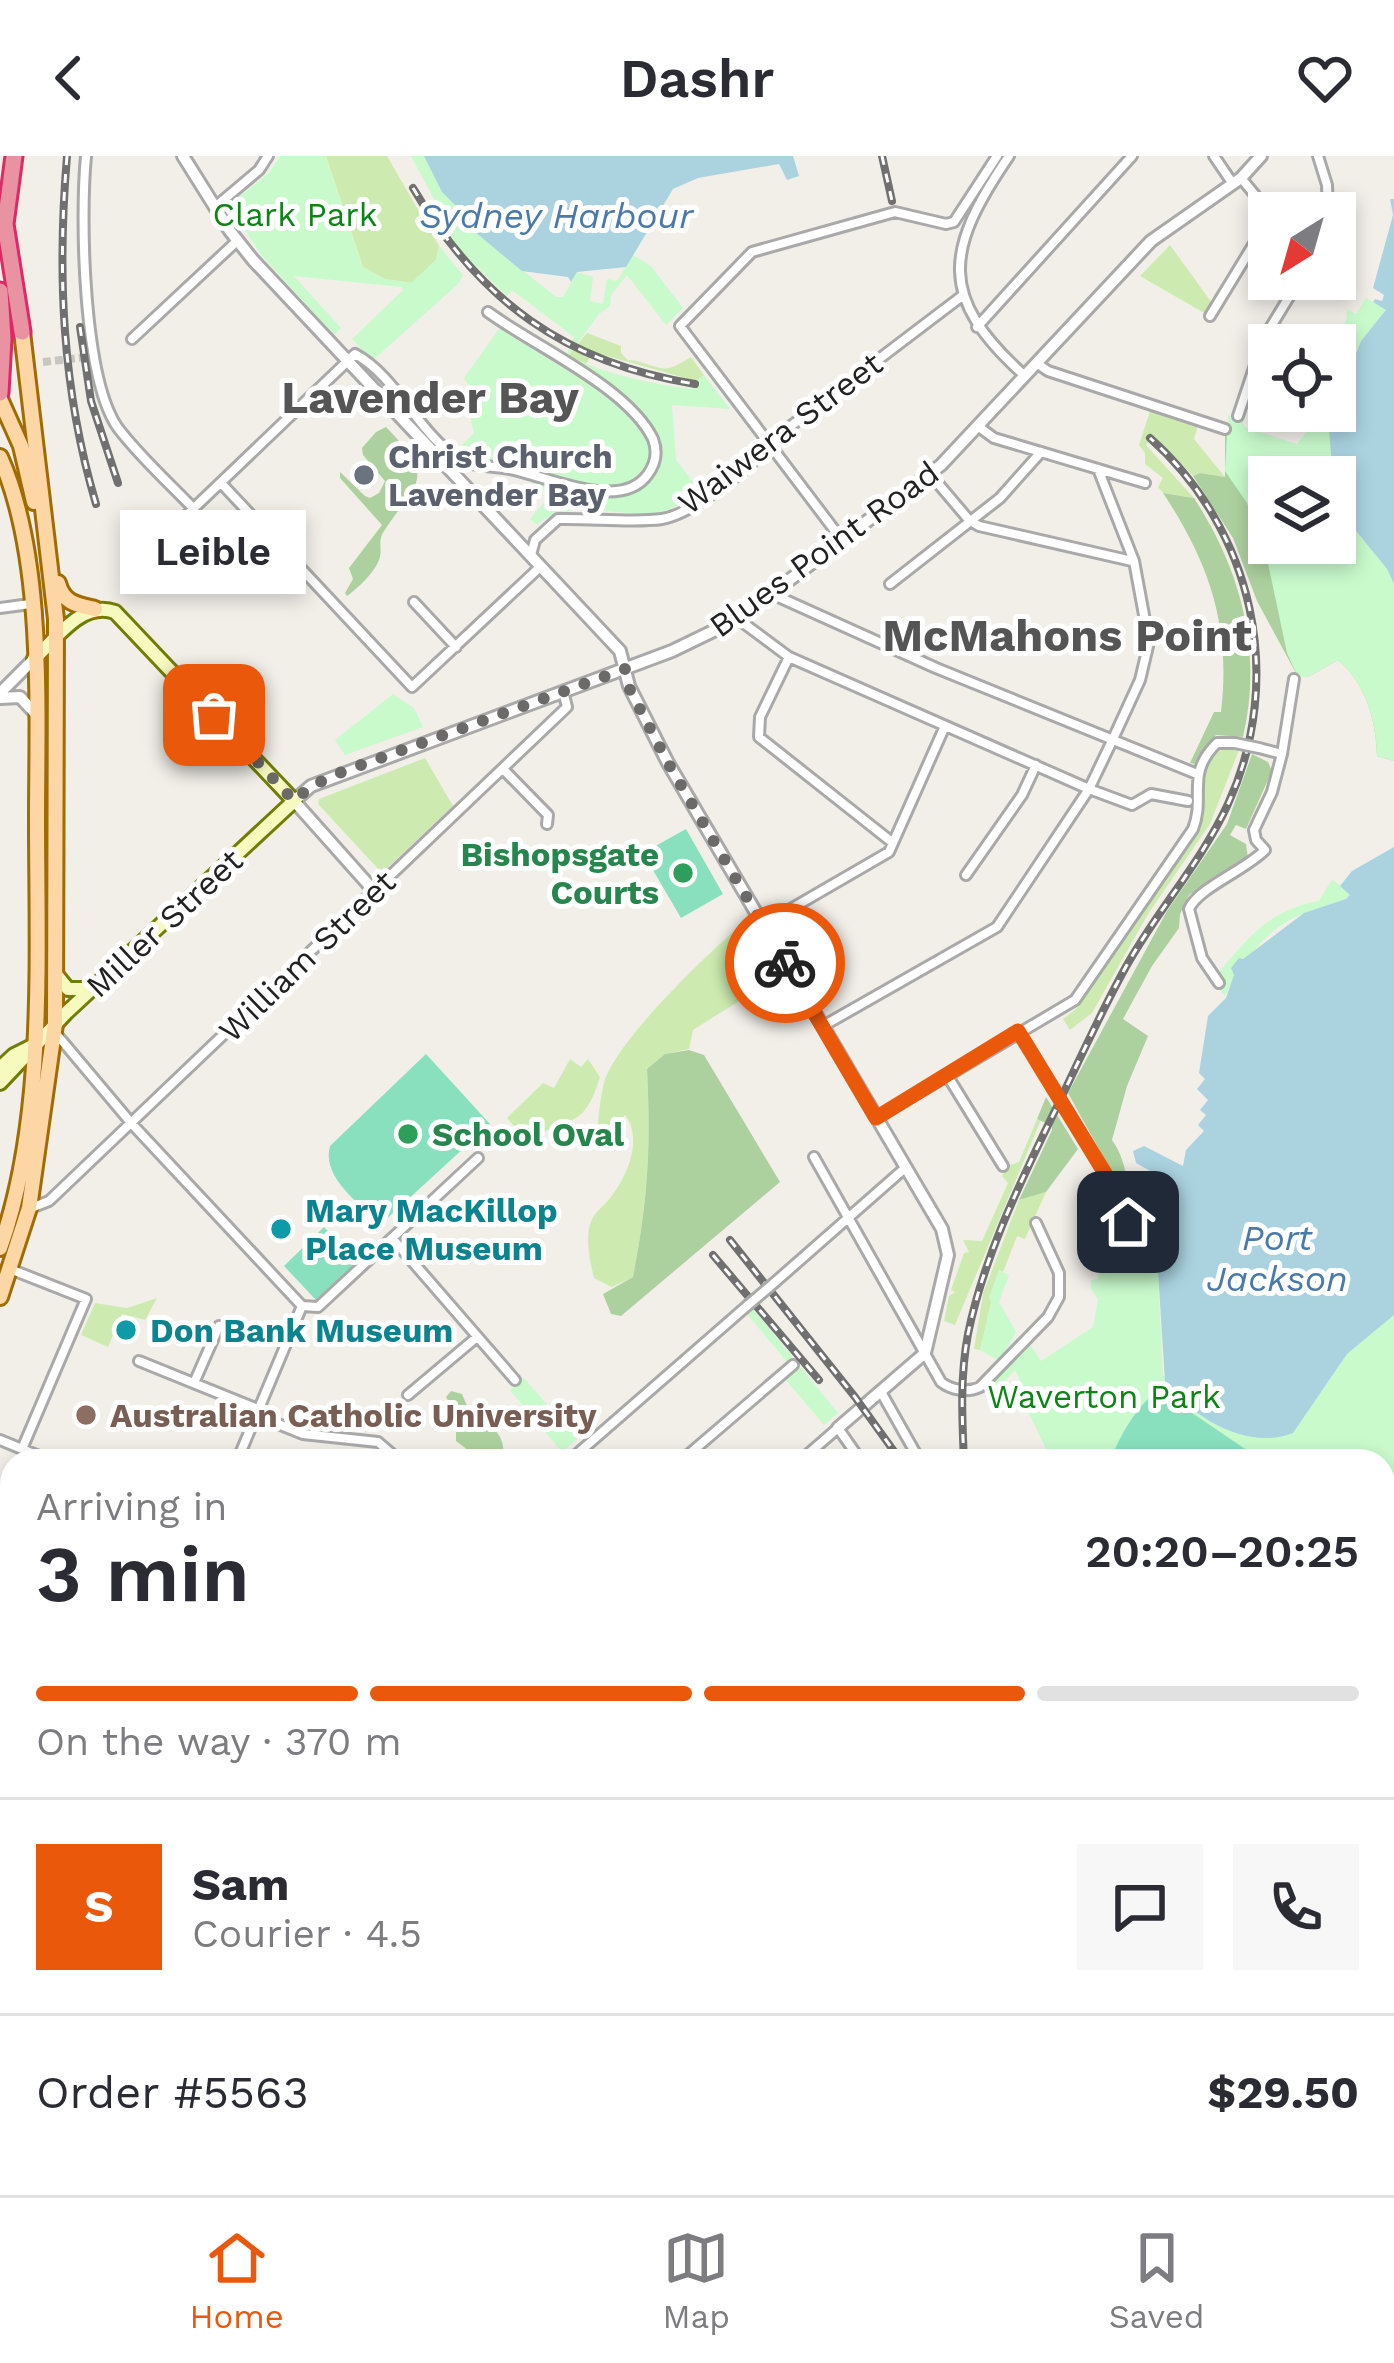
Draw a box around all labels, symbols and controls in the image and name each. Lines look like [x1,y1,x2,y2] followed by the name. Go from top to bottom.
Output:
[36,45,102,111] icon: back
[1292,45,1358,111] icon: heart
[620,47,774,110] text: Dashr
[1248,192,1356,300] north arrow
[1248,192,1356,564] map controls
[212,195,378,234] park label: Clark Park
[419,195,695,237] water label: Sydney Harbour
[1248,324,1356,432] button: locate
[670,343,890,522] street label: Waiwera Street
[281,371,579,424] district label: Lavender Bay
[388,437,613,514] place label: Christ Church Lavender Bay
[702,453,946,645] street label: Blues Point Road
[1248,456,1356,564] button: layers
[351,462,377,488] marker: Christ Church Lavender Bay
[121,511,307,595] callout: Leible
[155,529,271,574] text: Leible
[882,609,1252,662] district label: McMahons Point
[163,664,265,766] pin
[181,682,247,748] icon: bag
[460,835,659,912] place label: Bishopsgate Courts
[78,841,250,1005] street label: Miller Street
[670,860,696,886] marker: Bishopsgate Courts
[211,862,403,1050] street label: William Street
[725,903,845,1023] courier
[752,930,818,996] icon: bike
[432,1115,624,1154] place label: School Oval
[395,1121,421,1147] marker: School Oval
[1077,1171,1179,1273] pin
[1095,1189,1161,1255] icon: home
[305,1191,558,1268] place label: Mary MacKillop Place Museum
[268,1216,294,1242] marker: Mary MacKillop Place Museum
[1206,1217,1348,1300] water label: Port Jackson
[150,1311,453,1350] place label: Don Bank Museum
[113,1317,139,1343] marker: Don Bank Museum
[987,1377,1221,1416] park label: Waverton Park
[110,1396,597,1435] place label: Australian Catholic University
[73,1402,99,1428] marker: Australian Catholic University
[36,1484,227,1529] text: Arriving in
[1085,1525,1359,1578] text: 20:20–20:25
[36,1528,250,1620] text: 3 min
[36,1719,402,1764] text: On the way · 370 m
[1077,1844,1203,1970] button: chat
[1233,1844,1359,1970] button: phone
[192,1858,289,1911] text: Sam
[84,1880,114,1933] text: S
[192,1911,422,1956] text: Courier · 4.5
[36,2066,309,2119] text: Order #5563
[1208,2066,1359,2119] text: $29.50
[189,2225,284,2336] tab: Home
[663,2225,730,2336] tab: Map
[1109,2225,1205,2336] tab: Saved

